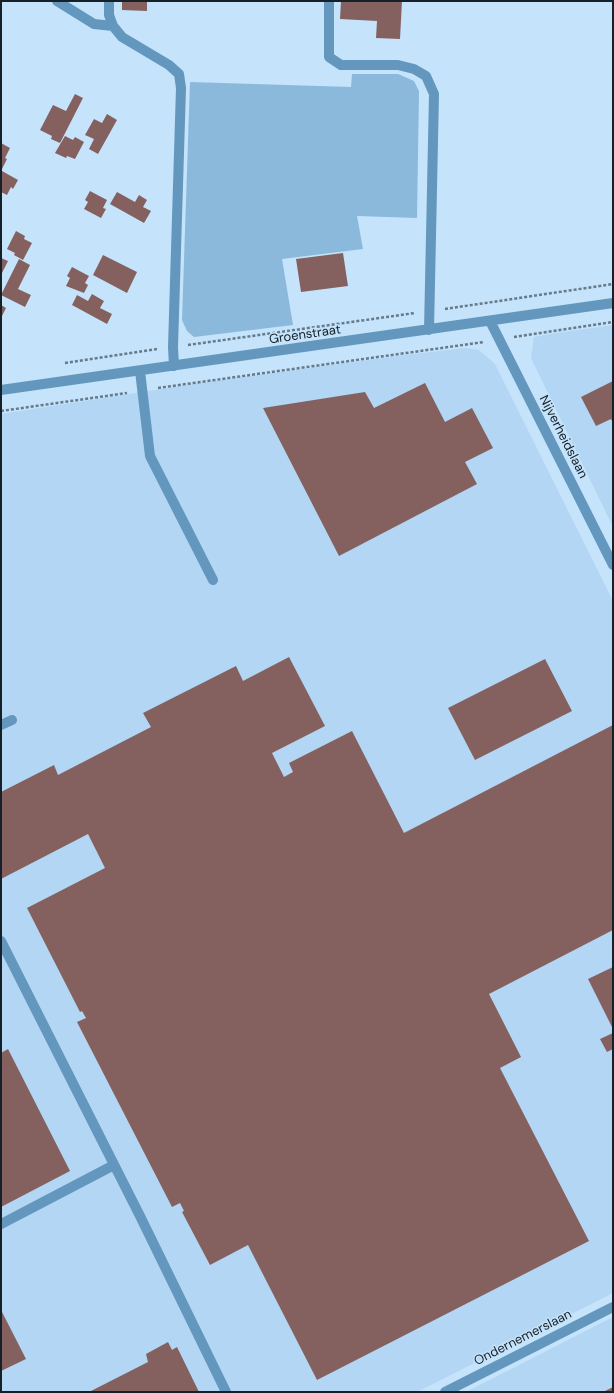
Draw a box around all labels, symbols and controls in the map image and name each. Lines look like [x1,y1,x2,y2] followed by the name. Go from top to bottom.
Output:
[268,322,342,348] street label: Groenstraat
[535,393,591,481] street label: Nijverheidslaan
[472,1307,574,1369] street label: Ondernemerslaan

